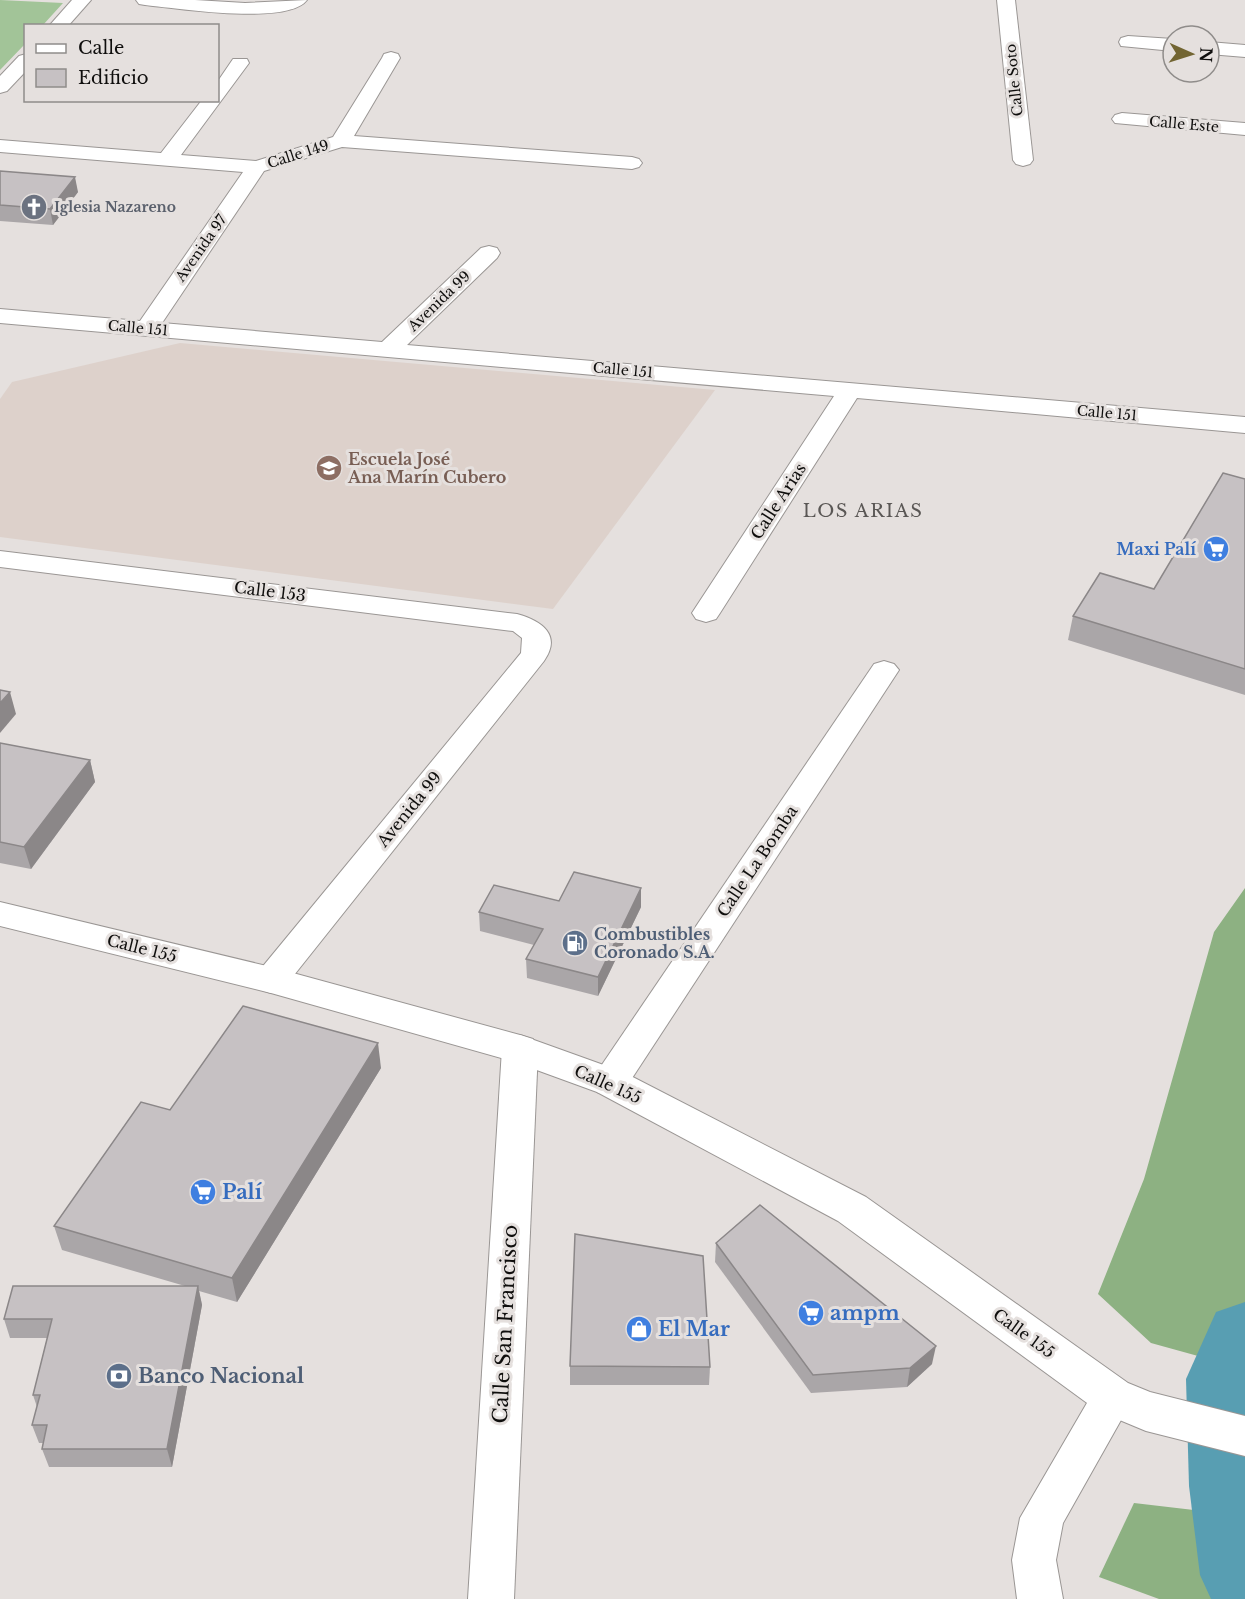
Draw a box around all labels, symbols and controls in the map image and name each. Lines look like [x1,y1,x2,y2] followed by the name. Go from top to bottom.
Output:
[24,24,219,102] legend
[1161,24,1221,84] north arrow
[78,37,124,59] text: Calle
[1001,43,1027,117] street label: Calle Soto
[1196,47,1216,63] text: N
[78,67,149,89] text: Edificio
[1148,112,1220,136] street label: Calle Este
[265,136,331,172] street label: Calle 149
[19,192,49,222] church icon: Iglesia Nazareno
[54,198,176,216] place label: Iglesia Nazareno
[171,210,231,286] street label: Avenida 97
[403,267,474,336] street label: Avenida 99
[107,316,169,340] street label: Calle 151
[592,358,654,382] street label: Calle 151
[1076,401,1138,425] street label: Calle 151
[347,449,506,487] place label: Escuela José Ana Marín Cubero
[314,453,344,483] school or university icon: Escuela José Ana Marín Cubero
[746,459,810,543] street label: Calle Arias
[803,500,923,522] district label: LOS ARIAS
[1201,534,1231,564] supermarket icon: Maxi Palí
[1116,539,1196,559] place label: Maxi Palí
[233,577,307,605] street label: Calle 153
[372,767,445,851] street label: Avenida 99
[712,801,802,920] street label: Calle La Bomba
[594,924,715,962] place label: Combustibles Coronado S.A.
[560,928,590,958] fuel station icon: Combustibles Coronado S.A.
[105,930,179,966] street label: Calle 155
[571,1060,645,1108] street label: Calle 155
[188,1177,218,1207] supermarket icon: Palí
[222,1180,263,1204] place label: Palí
[488,1224,522,1424] street label: Calle San Francisco
[796,1298,826,1328] supermarket icon: ampm
[830,1301,900,1325] place label: ampm
[989,1304,1059,1362] street label: Calle 155
[624,1314,654,1344] shop icon: El Mar
[658,1317,730,1341] place label: El Mar
[104,1361,134,1391] bank icon: Banco Nacional
[138,1364,304,1388] place label: Banco Nacional

